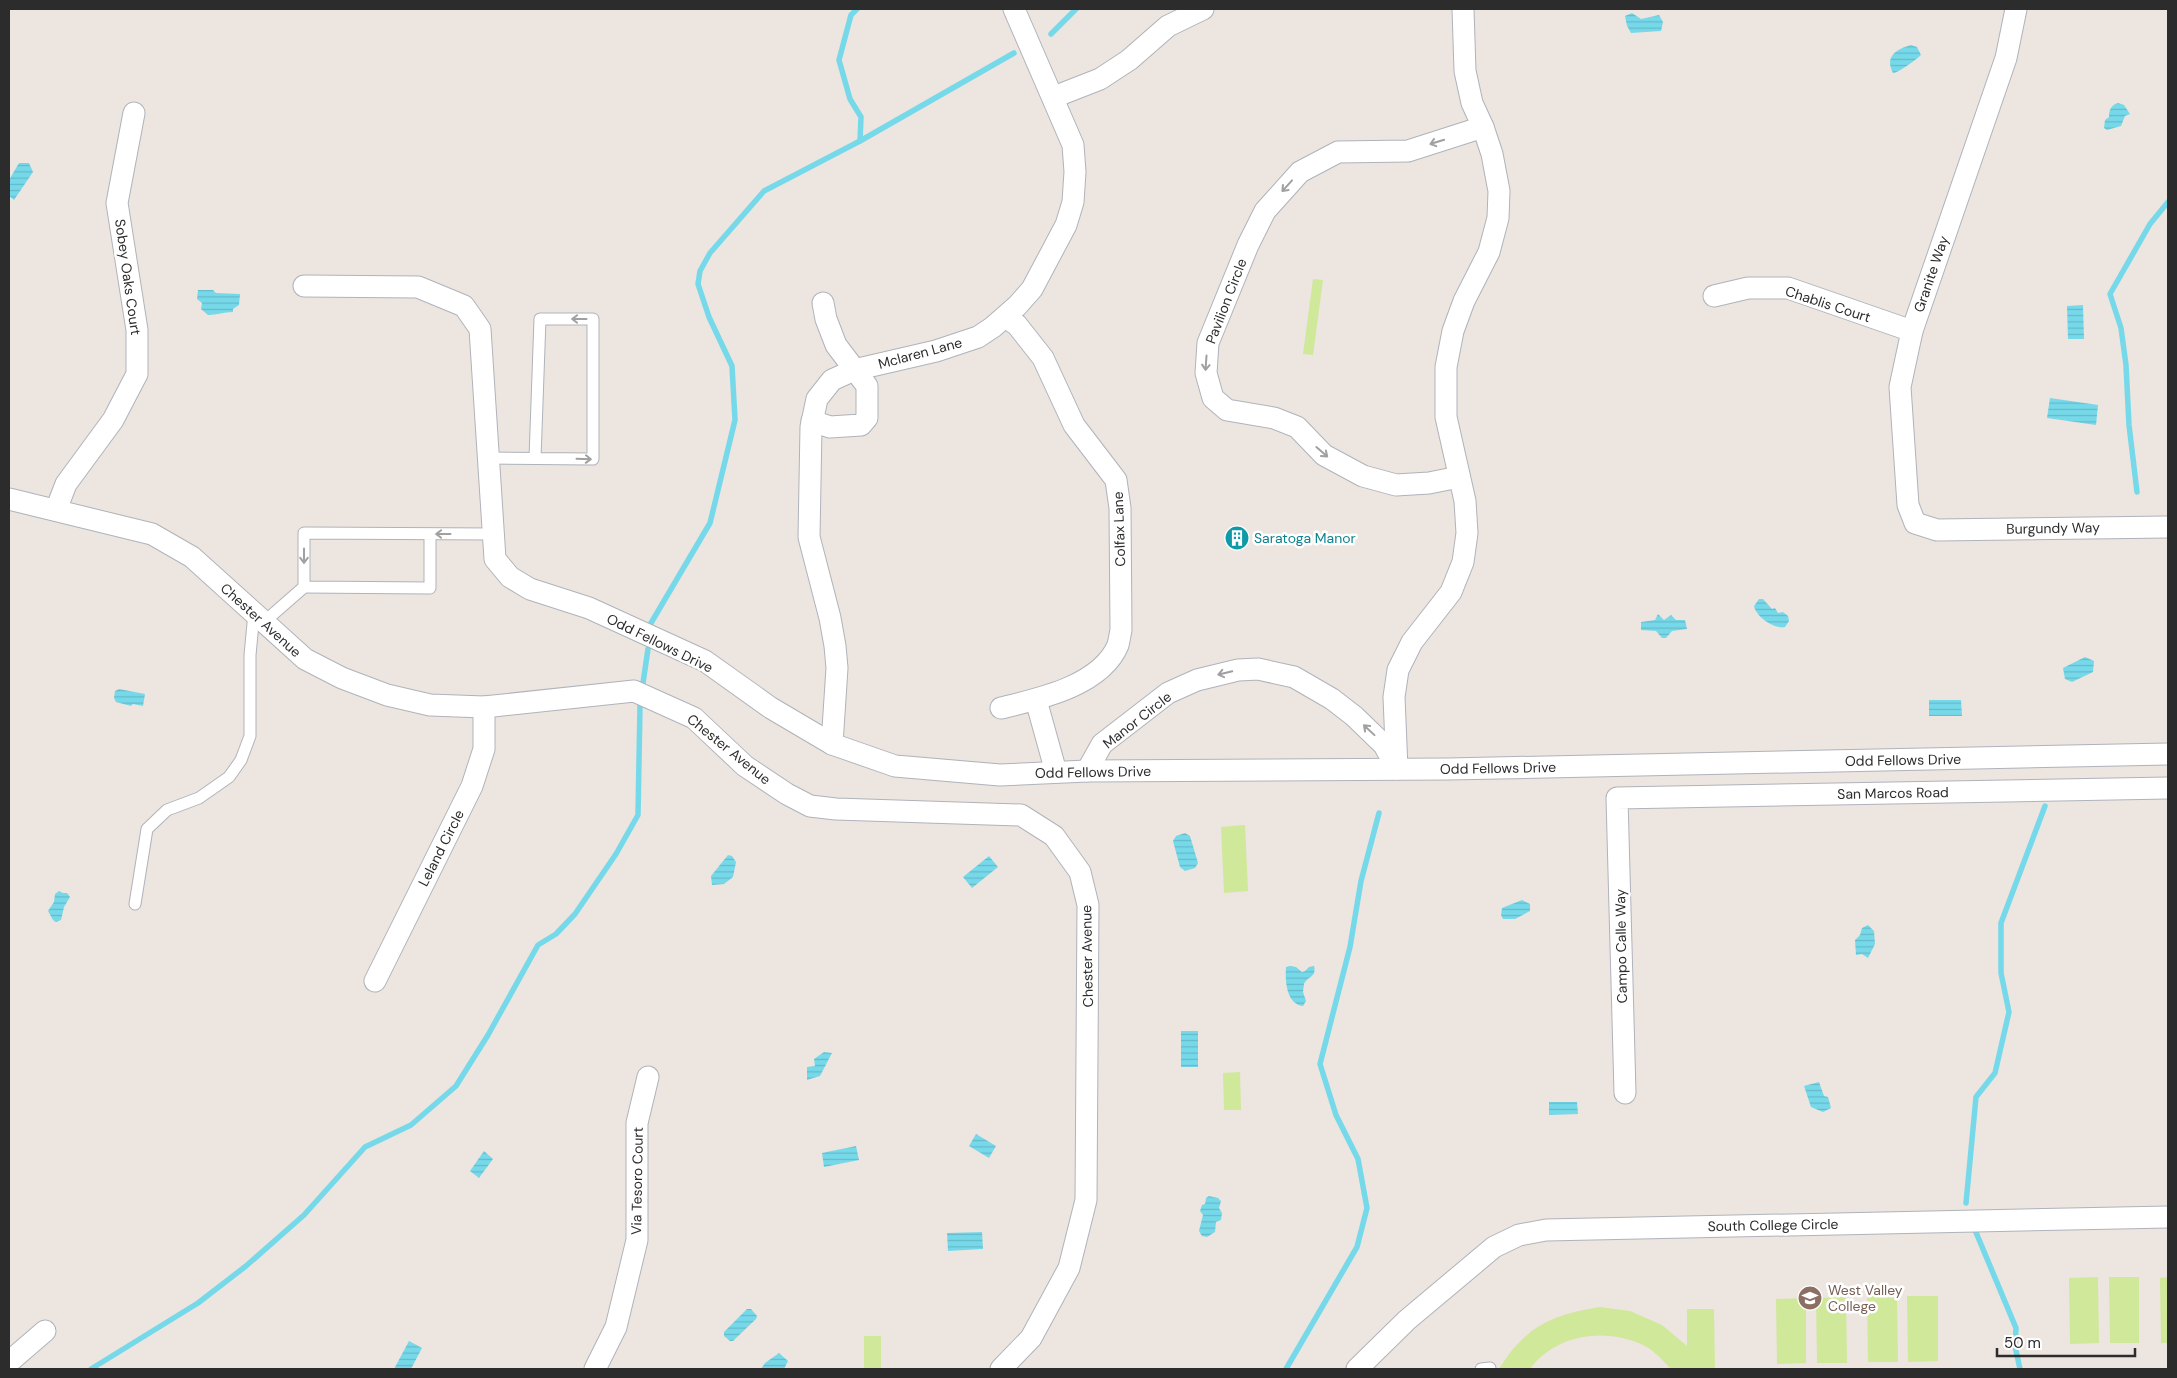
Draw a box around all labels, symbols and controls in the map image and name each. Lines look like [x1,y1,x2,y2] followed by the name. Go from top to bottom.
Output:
[1429,137,1445,147] one-way arrow
[1281,180,1293,193] one-way arrow
[111,218,145,336] street label: Sobey Oaks Court
[1909,233,1953,315] street label: Granite Way
[1202,256,1251,346] street label: Pavilion Circle
[1783,282,1873,326] street label: Chablis Court
[572,314,588,324] one-way arrow
[876,333,964,373] street label: Mclaren Lane
[1202,355,1211,371] one-way arrow
[1316,446,1329,458] one-way arrow
[575,454,591,464] one-way arrow
[1109,491,1129,567] street label: Colfax Lane
[2006,518,2100,538] street label: Burgundy Way
[1224,525,1250,551] building icon: Saratoga Manor
[435,529,452,539] one-way arrow
[1254,529,1356,547] place label: Saratoga Manor
[299,548,309,564] one-way arrow
[217,579,305,661] street label: Chester Avenue
[604,609,716,677] street label: Odd Fellows Drive
[1217,669,1233,678] one-way arrow
[1099,688,1175,752] street label: Manor Circle
[684,710,775,788] street label: Chester Avenue
[1363,724,1375,736] one-way arrow
[1845,750,1961,770] street label: Odd Fellows Drive
[1440,758,1556,778] street label: Odd Fellows Drive
[1035,762,1151,782] street label: Odd Fellows Drive
[1837,783,1949,803] street label: San Marcos Road
[414,807,468,889] street label: Leland Circle
[1611,888,1631,1003] street label: Campo Calle Way
[1077,905,1097,1007] street label: Chester Avenue
[627,1127,647,1235] street label: Via Tesoro Court
[1707,1215,1839,1235] street label: South College Circle
[1828,1281,1903,1315] place label: West Valley College
[1797,1285,1823,1311] school or university icon: West Valley College
[1997,1326,2134,1358] scale bar
[2004,1333,2041,1353] text: 50 m

